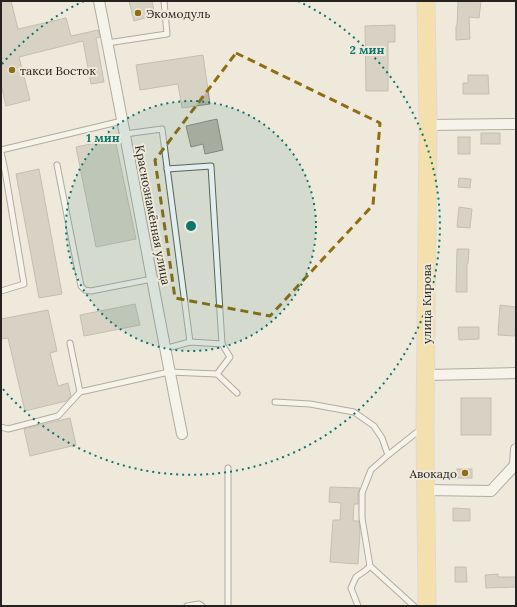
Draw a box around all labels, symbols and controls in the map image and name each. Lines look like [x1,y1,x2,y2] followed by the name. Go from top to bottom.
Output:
[146,6,210,21] place label: Экомодуль
[133,8,143,18] marker: Экомодуль
[349,42,385,57] text: 2 мин
[20,63,96,78] place label: такси Восток
[7,65,17,75] marker: такси Восток
[86,130,120,145] text: 1 мин
[132,144,174,286] street label: Краснознамённая улица
[184,219,198,233] centre of rings
[419,264,434,344] street label: улица Кирова
[408,466,457,481] place label: Авокадо
[460,468,470,478] marker: Авокадо

